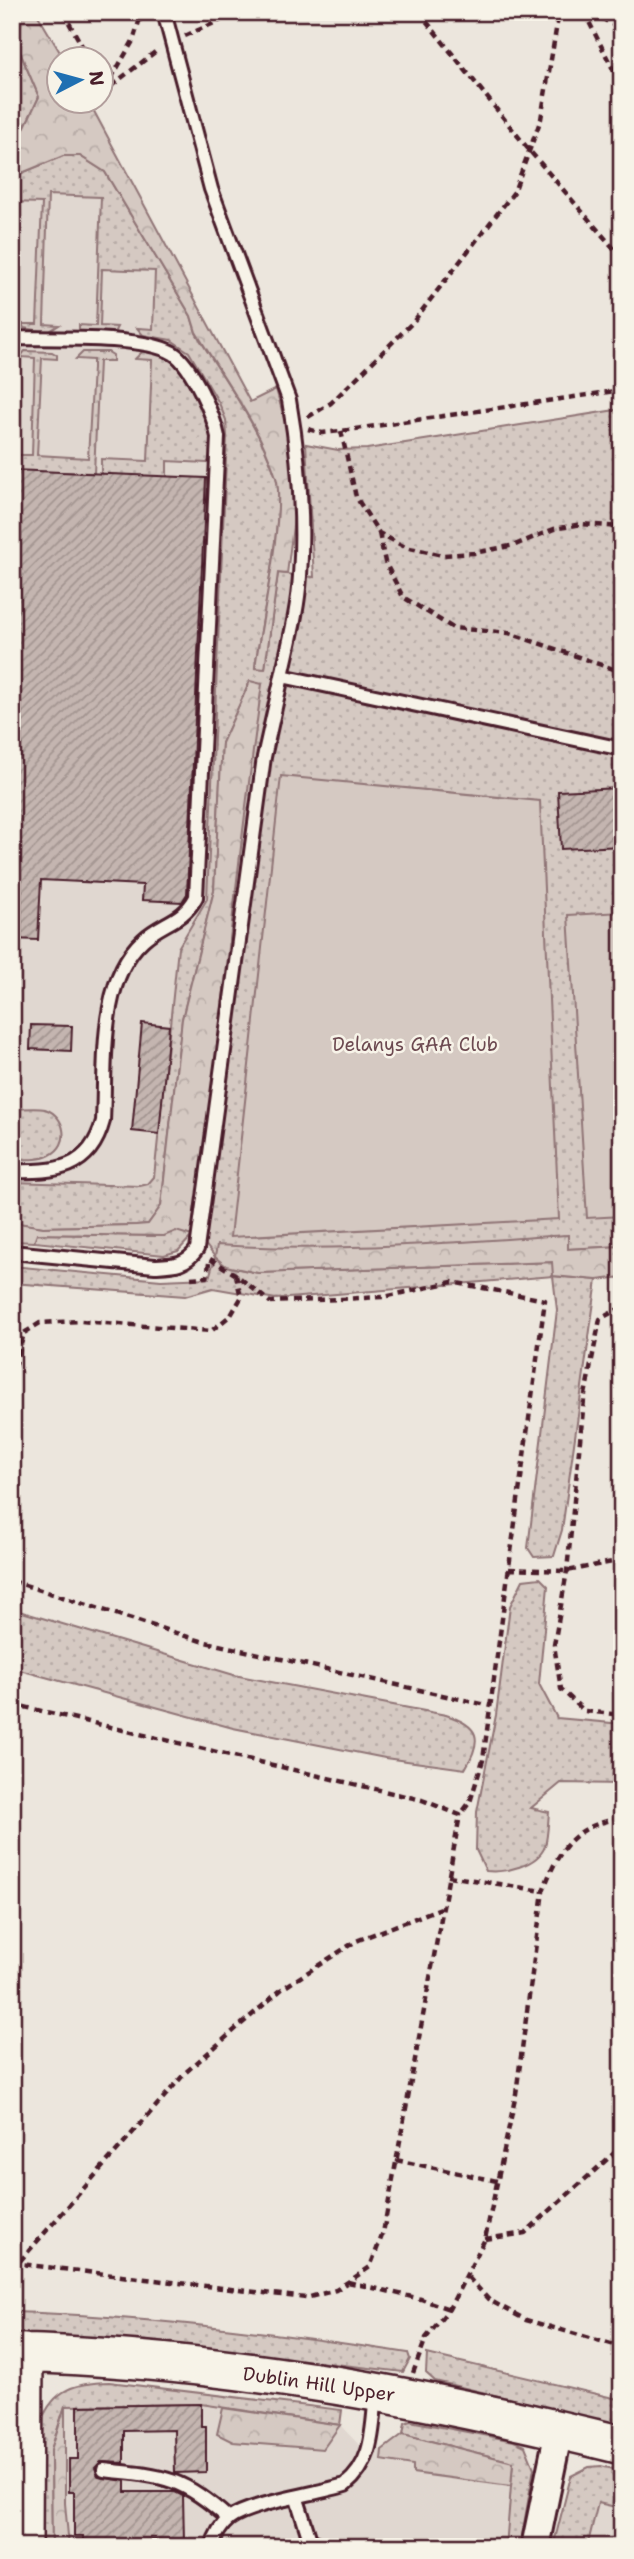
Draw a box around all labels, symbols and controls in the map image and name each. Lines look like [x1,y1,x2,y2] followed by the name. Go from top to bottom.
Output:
[46,46,116,116] north arrow
[83,69,110,87] text: N
[332,1032,498,1057] park label: Delanys GAA Club
[241,2361,397,2407] street label: Dublin Hill Upper

